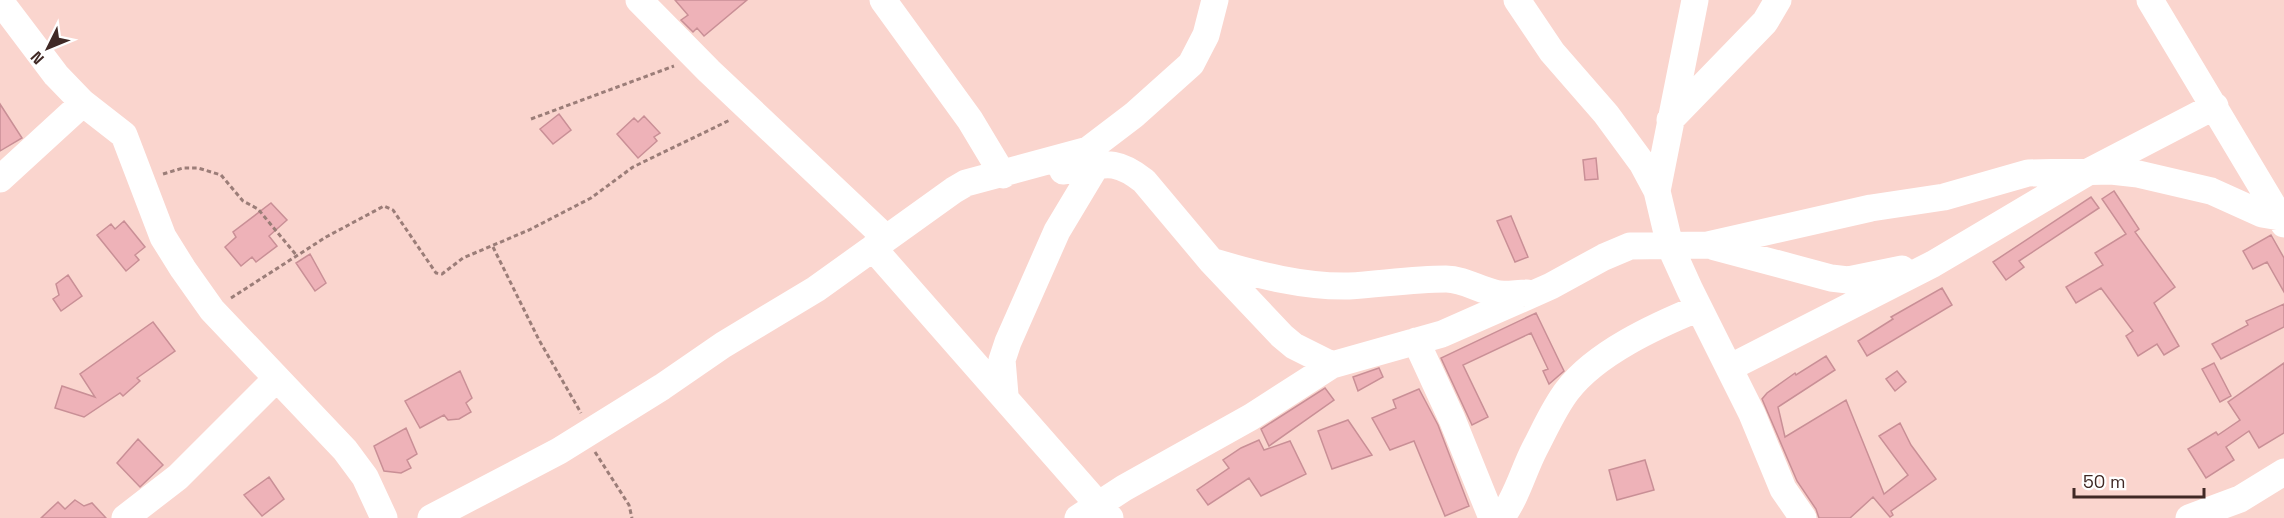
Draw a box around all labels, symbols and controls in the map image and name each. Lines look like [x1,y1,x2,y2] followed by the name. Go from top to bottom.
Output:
[18,18,78,78] north arrow
[26,47,49,69] text: N
[2074,461,2204,499] scale bar
[2083,470,2125,493] text: 50 m

